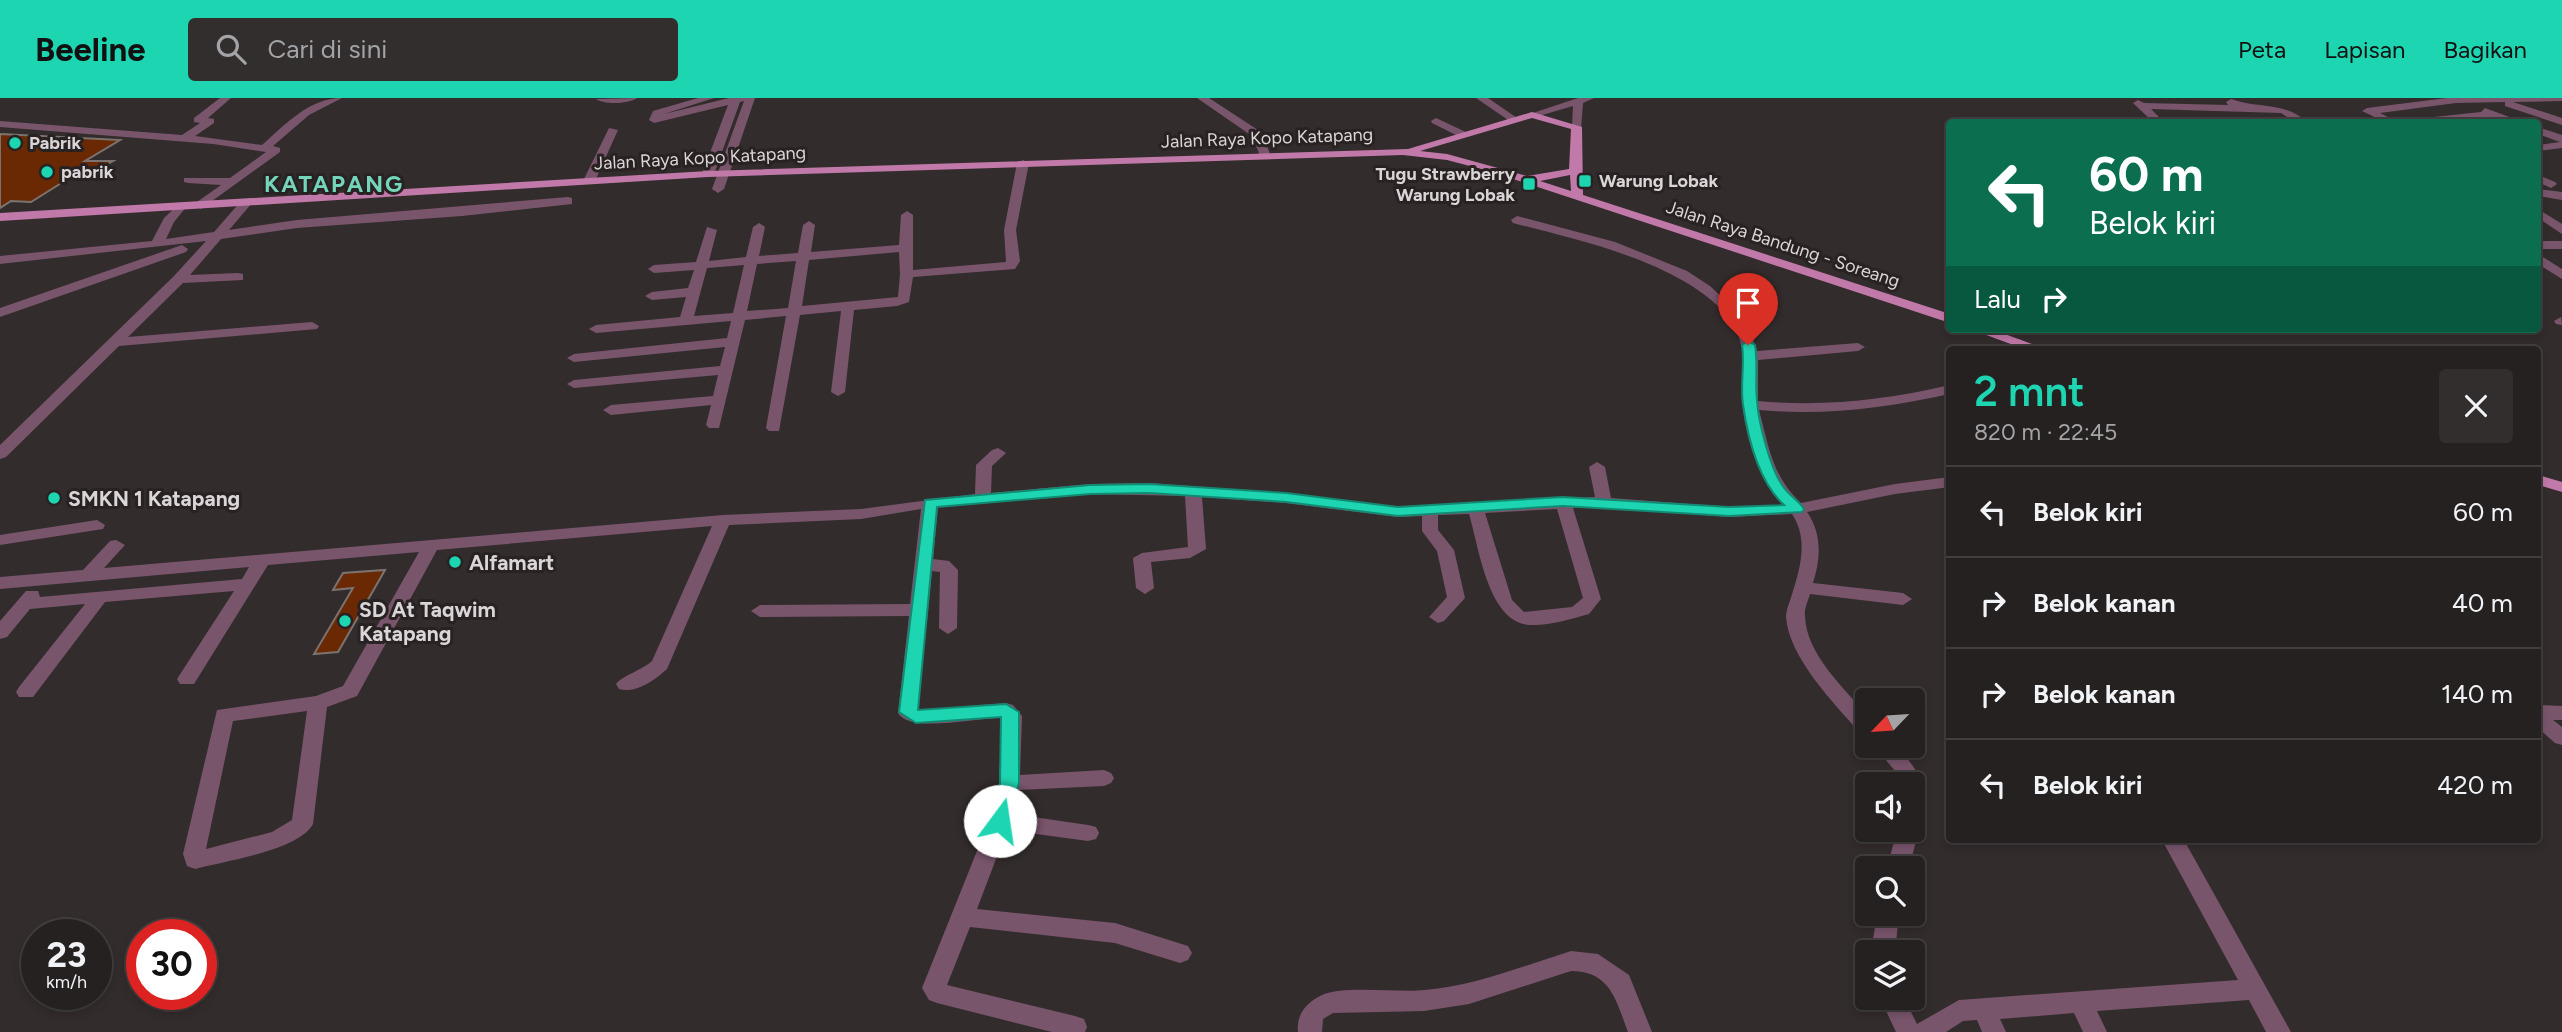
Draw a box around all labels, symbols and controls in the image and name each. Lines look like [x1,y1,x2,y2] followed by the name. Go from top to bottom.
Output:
[188,18,678,81] search box
[35,30,146,69] text: Beeline
[212,30,250,68] icon: search
[268,33,387,65] text: Cari di sini
[2238,35,2286,64] text: Peta
[2324,35,2405,64] text: Lapisan
[2443,35,2527,64] text: Bagikan
[1160,123,1374,153] street label: Jalan Raya Kopo Katapang
[29,132,82,154] place label: Pabrik
[7,135,23,151] marker: Pabrik
[593,141,807,175] street label: Jalan Raya Kopo Katapang
[2089,144,2204,203] text: 60 m
[1974,147,2065,238] icon: left
[61,161,114,183] place label: pabrik
[1376,163,1516,206] place label: Tugu Strawberry Warung Lobak
[39,164,55,180] marker: pabrik
[264,170,404,198] district label: KATAPANG
[1599,170,1718,192] place label: Warung Lobak
[1577,173,1593,189] marker: Warung Lobak
[1521,176,1537,192] marker: Tugu Strawberry Warung Lobak
[1663,196,1903,292] street label: Jalan Raya Bandung - Soreang
[2089,204,2216,242] text: Belok kiri
[1718,273,1778,345] pin
[2035,280,2073,318] icon: right
[1974,283,2021,315] text: Lalu
[1729,284,1767,322] icon: arrive
[1974,366,2085,417] text: 2 mnt
[2439,369,2513,443] button: close
[1974,418,2117,446] text: 820 m · 22:45
[68,486,240,511] place label: SMKN 1 Katapang
[46,490,62,506] marker: SMKN 1 Katapang
[1974,493,2012,531] icon: left
[2033,496,2142,528] text: Belok kiri
[2453,496,2513,528] text: 60 m
[469,550,554,575] place label: Alfamart
[447,554,463,570] marker: Alfamart
[1974,584,2012,622] icon: right
[2033,587,2176,619] text: Belok kanan
[2452,587,2513,619] text: 40 m
[359,597,496,646] place label: SD At Taqwim Katapang
[337,613,353,629] marker: SD At Taqwim Katapang
[1974,675,2012,713] icon: right
[2033,678,2176,710] text: Belok kanan
[2441,678,2513,710] text: 140 m
[1855,688,1925,758] north arrow
[1855,688,1925,1010] map controls
[1974,766,2012,804] icon: left
[2033,769,2142,801] text: Belok kiri
[2437,769,2513,801] text: 420 m
[1855,772,1925,842] button: sound
[963,784,1037,858] position arrow
[1855,856,1925,926] button: search
[126,919,217,1010] speed limit sign: 30
[47,934,86,976] text: 23
[1855,940,1925,1010] button: layers
[46,971,87,993] text: km/h

